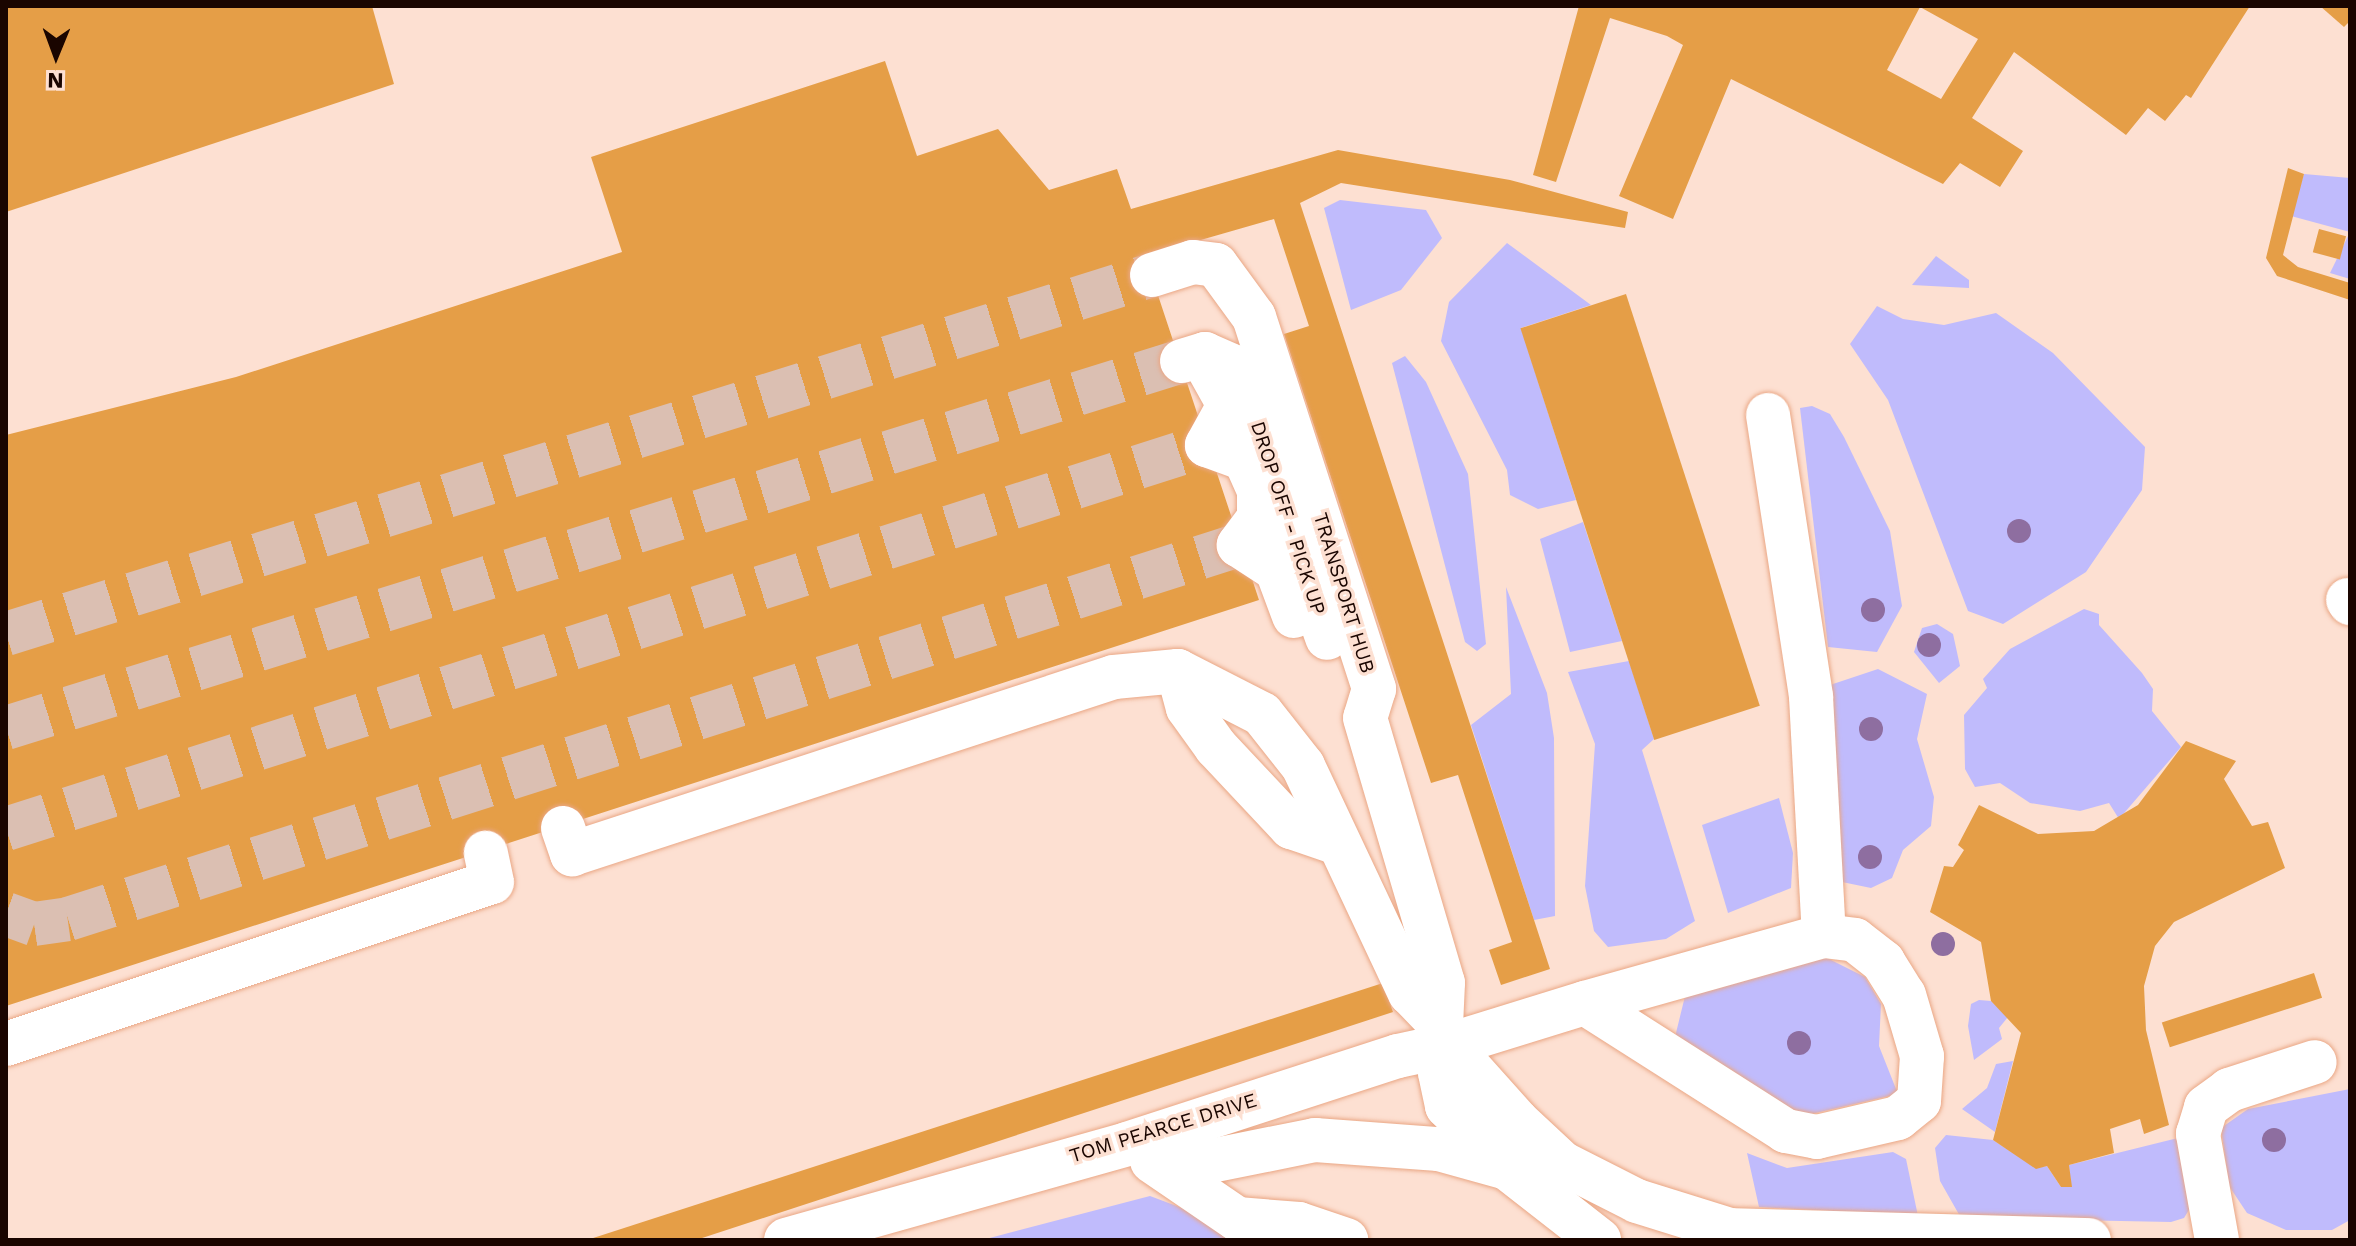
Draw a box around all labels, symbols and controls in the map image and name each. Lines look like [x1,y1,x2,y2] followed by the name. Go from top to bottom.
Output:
[16,16,96,96] north arrow
[47,68,64,93] text: N
[1245,418,1331,618] street label: DROP OFF - PICK UP
[1308,510,1380,676] street label: TRANSPORT HUB
[1066,1088,1260,1168] street label: TOM PEARCE DRIVE

